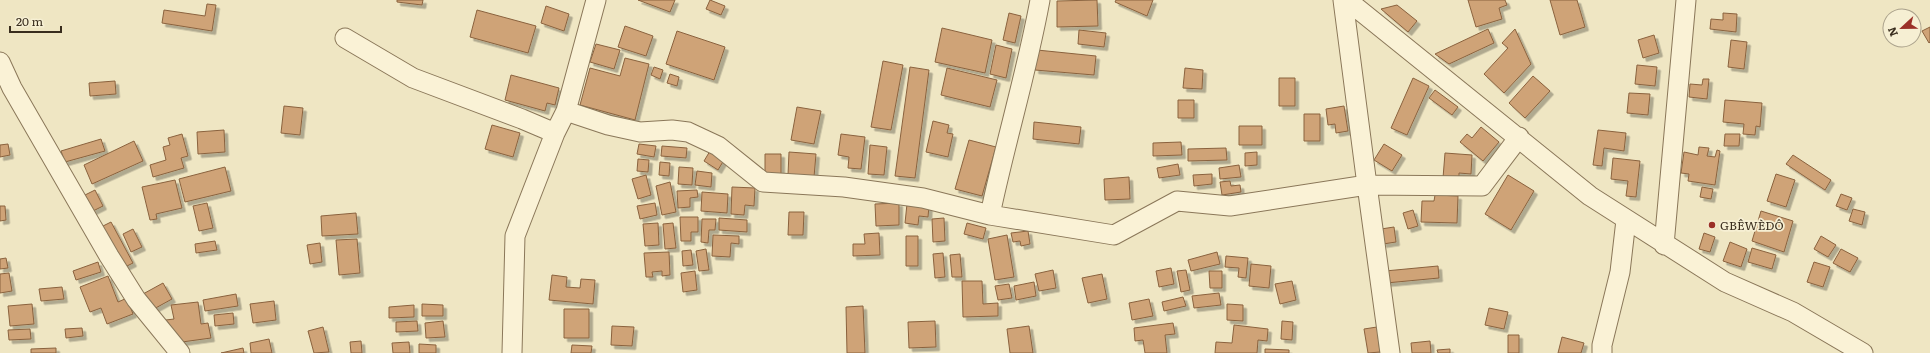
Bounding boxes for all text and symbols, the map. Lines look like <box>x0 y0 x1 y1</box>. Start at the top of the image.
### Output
scale bar <box>10 8 61 34</box>
north arrow <box>1882 8 1922 48</box>
text: 20 m <box>16 12 43 30</box>
text: N <box>1883 25 1901 39</box>
place label: GBÊWÈDÔ <box>1720 216 1784 234</box>
marker: GBÊWÈDÔ <box>1707 220 1717 230</box>

